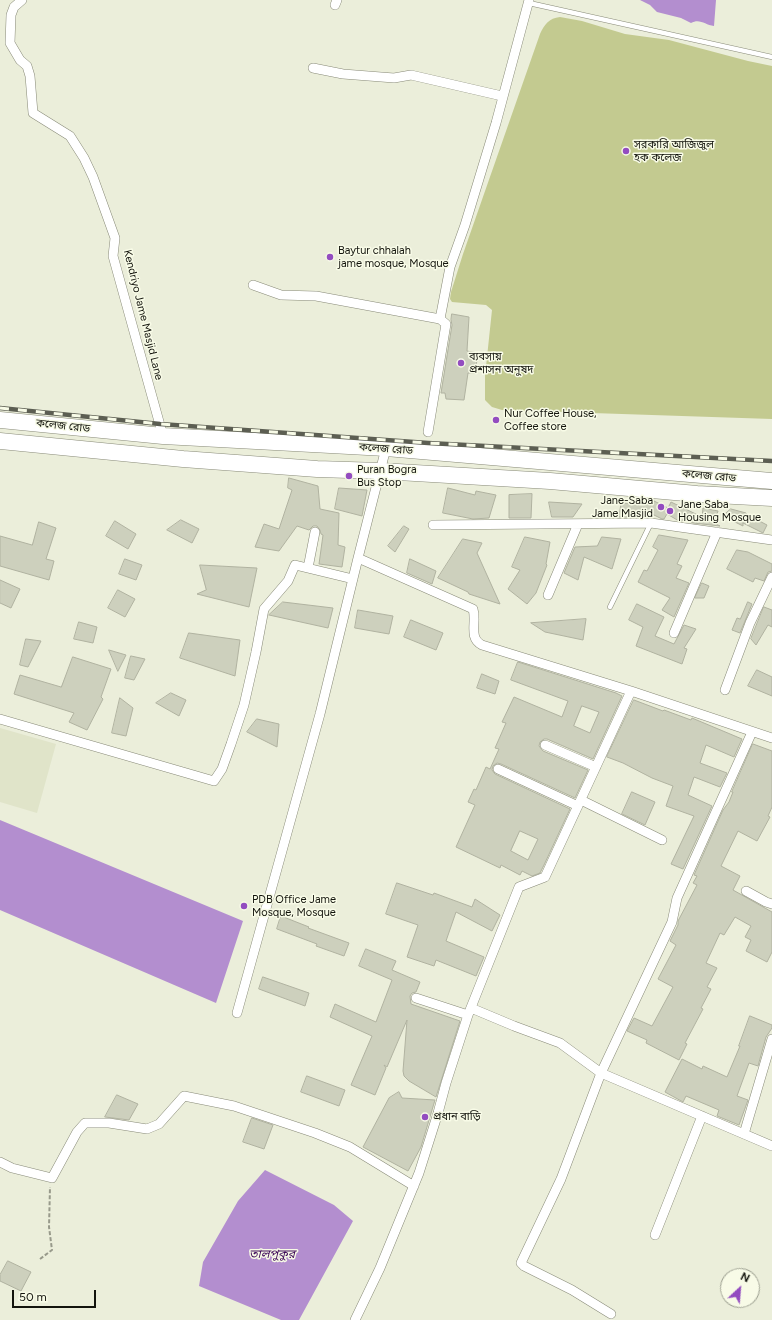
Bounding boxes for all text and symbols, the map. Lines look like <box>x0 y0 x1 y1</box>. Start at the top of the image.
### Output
place label: সরকারি আজিজুল হক কলেজ <box>634 138 714 164</box>
marker: সরকারি আজিজুল হক কলেজ <box>621 146 631 156</box>
place label: Baytur chhalah jame mosque, Mosque <box>338 244 449 270</box>
street label: Kendriyo Jame Masjid Lane <box>120 248 166 382</box>
marker: Baytur chhalah jame mosque, Mosque <box>325 252 335 262</box>
place label: ব্যবসায় প্রশাসন অনুষদ <box>469 350 533 376</box>
marker: ব্যবসায় প্রশাসন অনুষদ <box>456 358 466 368</box>
place label: Nur Coffee House, Coffee store <box>504 407 597 433</box>
marker: Nur Coffee House, Coffee store <box>491 415 501 425</box>
street label: কলেজ রোড <box>35 417 91 435</box>
street label: কলেজ রোড <box>358 441 414 457</box>
place label: Puran Bogra Bus Stop <box>357 463 417 489</box>
street label: কলেজ রোড <box>681 467 737 485</box>
marker: Puran Bogra Bus Stop <box>344 471 354 481</box>
place label: Jane-Saba Jame Masjid <box>592 494 653 520</box>
place label: Jane Saba Housing Mosque <box>678 498 761 524</box>
marker: Jane-Saba Jame Masjid <box>656 502 666 512</box>
marker: Jane Saba Housing Mosque <box>665 506 675 516</box>
place label: PDB Office Jame Mosque, Mosque <box>252 893 336 919</box>
marker: PDB Office Jame Mosque, Mosque <box>239 901 249 911</box>
place label: প্রধান বাড়ি <box>433 1110 480 1124</box>
marker: প্রধান বাড়ি <box>420 1112 430 1122</box>
water label: তালপুকুর <box>249 1247 295 1261</box>
north arrow <box>720 1268 760 1308</box>
text: N <box>738 1270 752 1285</box>
scale bar <box>14 1282 98 1308</box>
text: 50 m <box>19 1290 47 1304</box>

